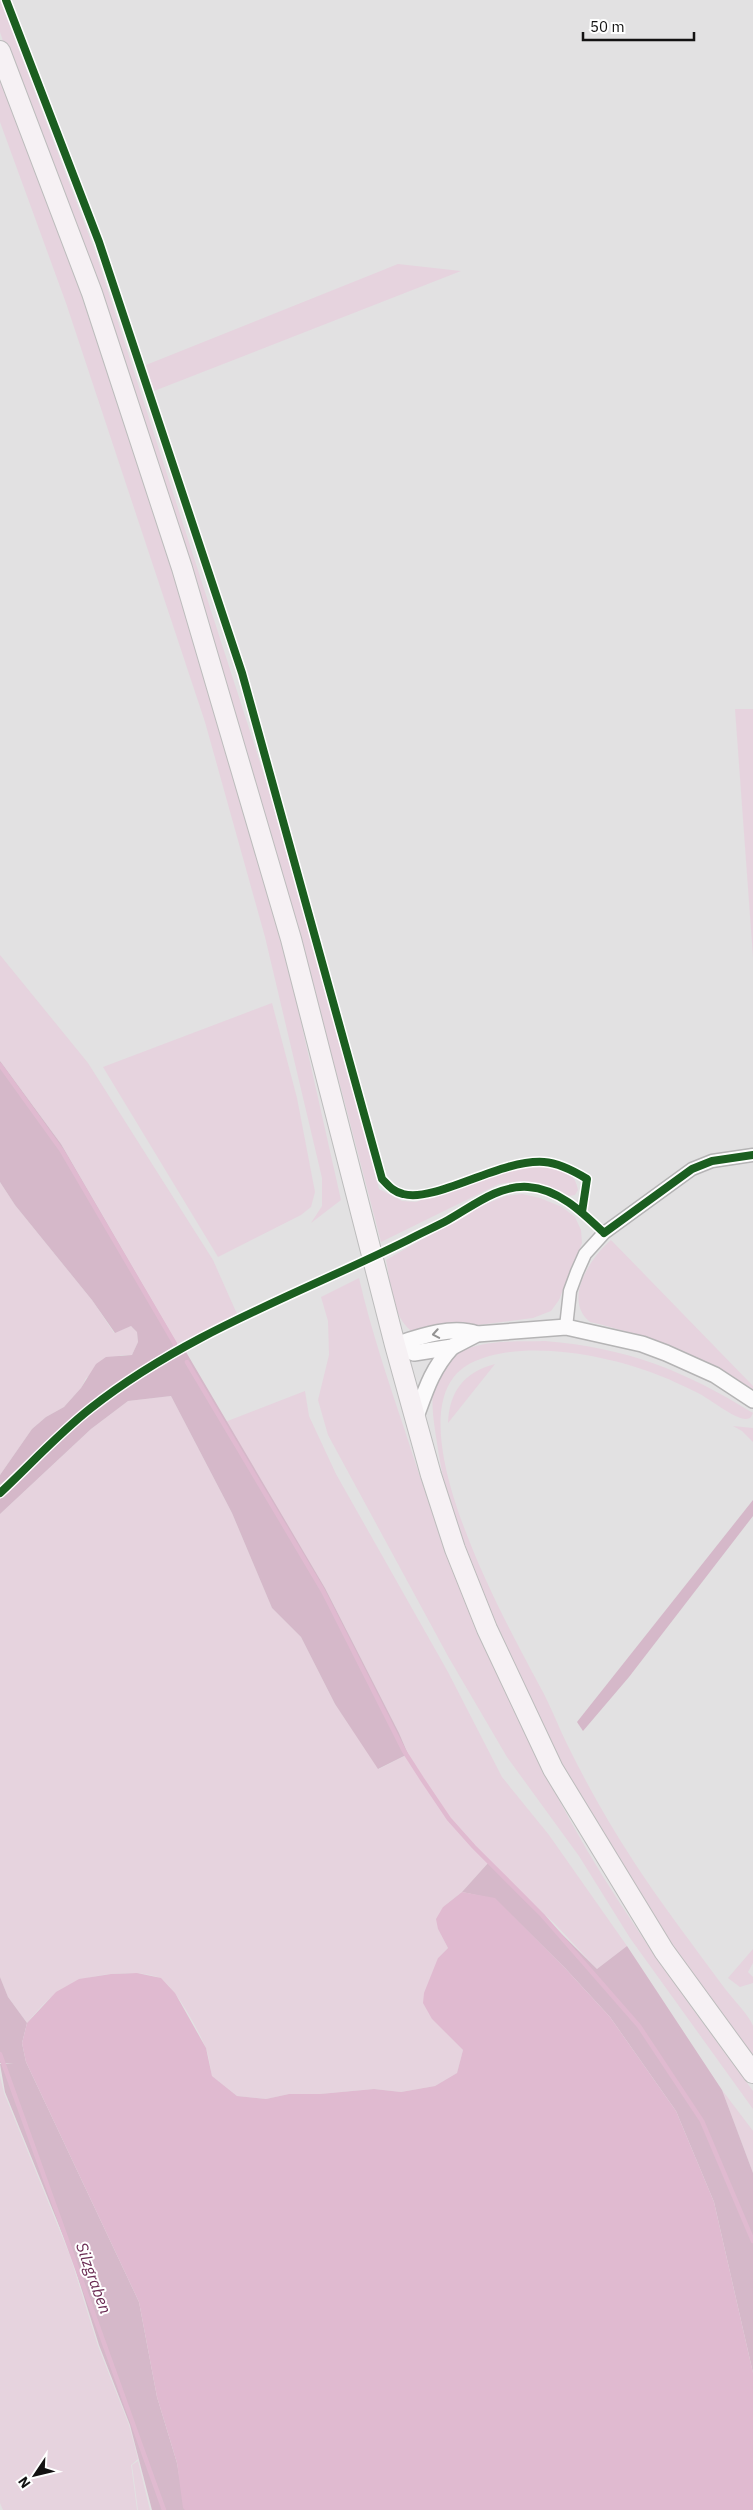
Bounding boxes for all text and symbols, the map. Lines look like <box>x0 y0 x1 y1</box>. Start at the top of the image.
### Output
scale bar <box>583 10 694 42</box>
text: 50 m <box>590 17 625 36</box>
one-way arrow <box>431 1329 440 1339</box>
water label: Silzgraben <box>72 2240 116 2316</box>
north arrow <box>10 2450 60 2500</box>
text: N <box>14 2473 35 2492</box>

